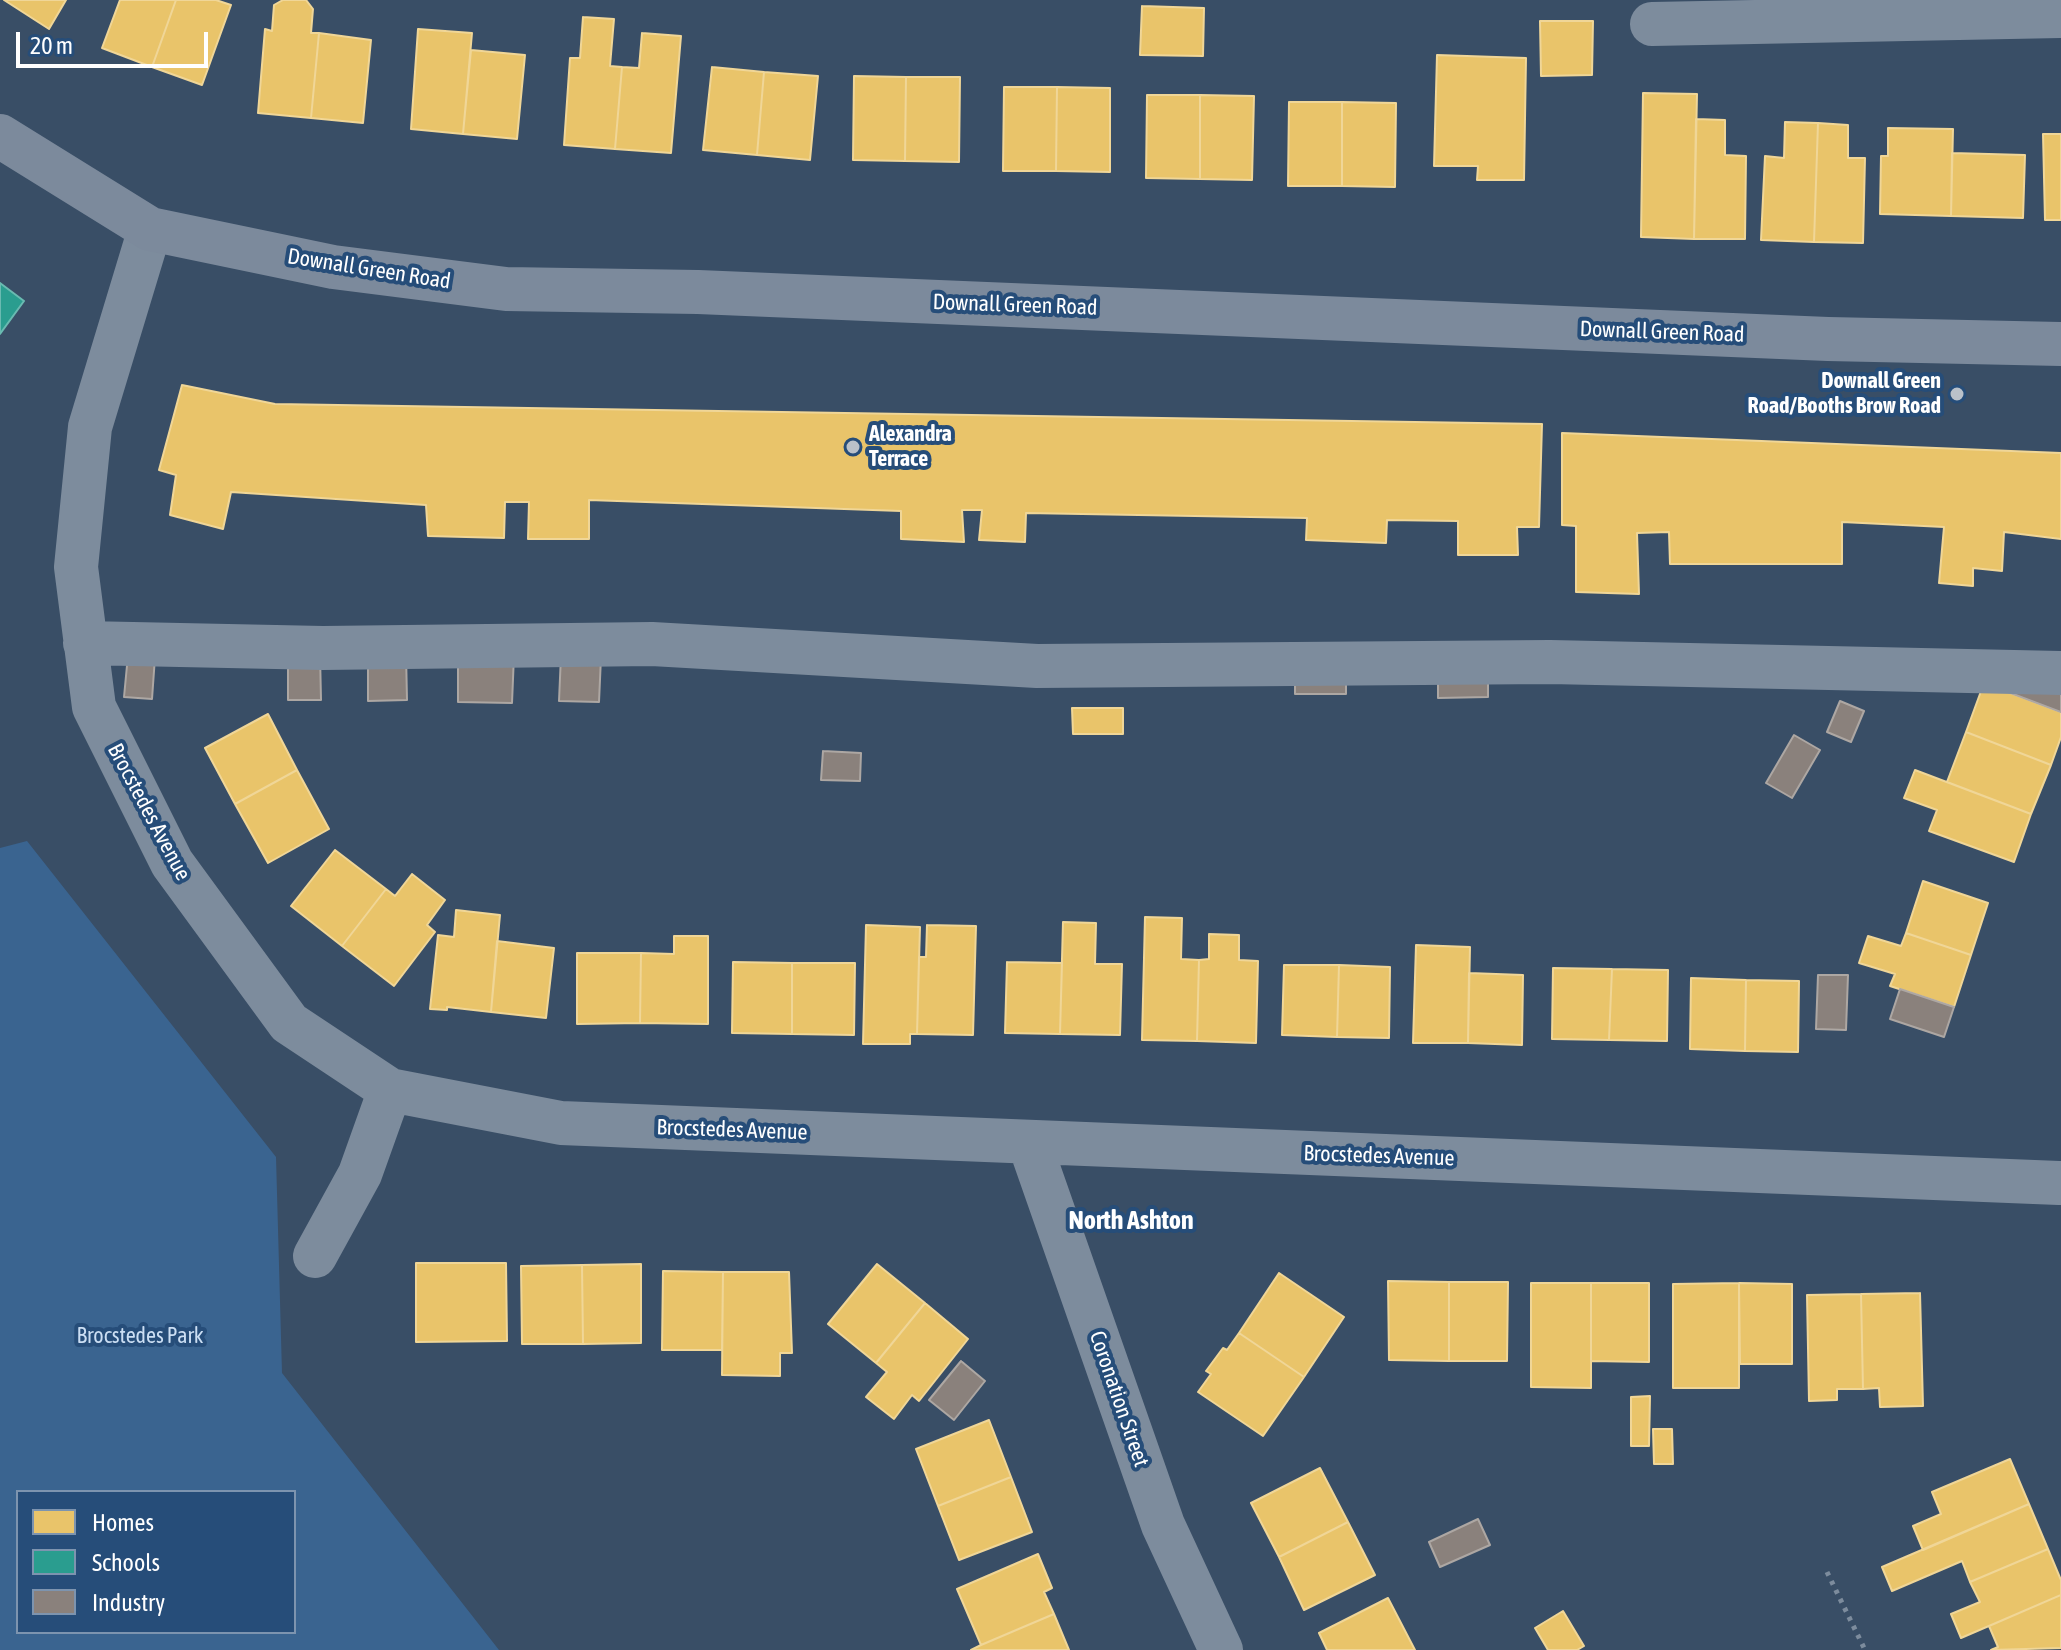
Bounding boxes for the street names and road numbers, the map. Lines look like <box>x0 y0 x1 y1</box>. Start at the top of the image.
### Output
street label: Downall Green Road <box>286 243 452 295</box>
street label: Downall Green Road <box>932 289 1098 321</box>
street label: Downall Green Road <box>1579 316 1745 348</box>
street label: Brocstedes Avenue <box>102 739 196 885</box>
street label: Brocstedes Avenue <box>656 1114 808 1146</box>
street label: Brocstedes Avenue <box>1303 1140 1455 1172</box>
street label: Coronation Street <box>1083 1328 1155 1470</box>

